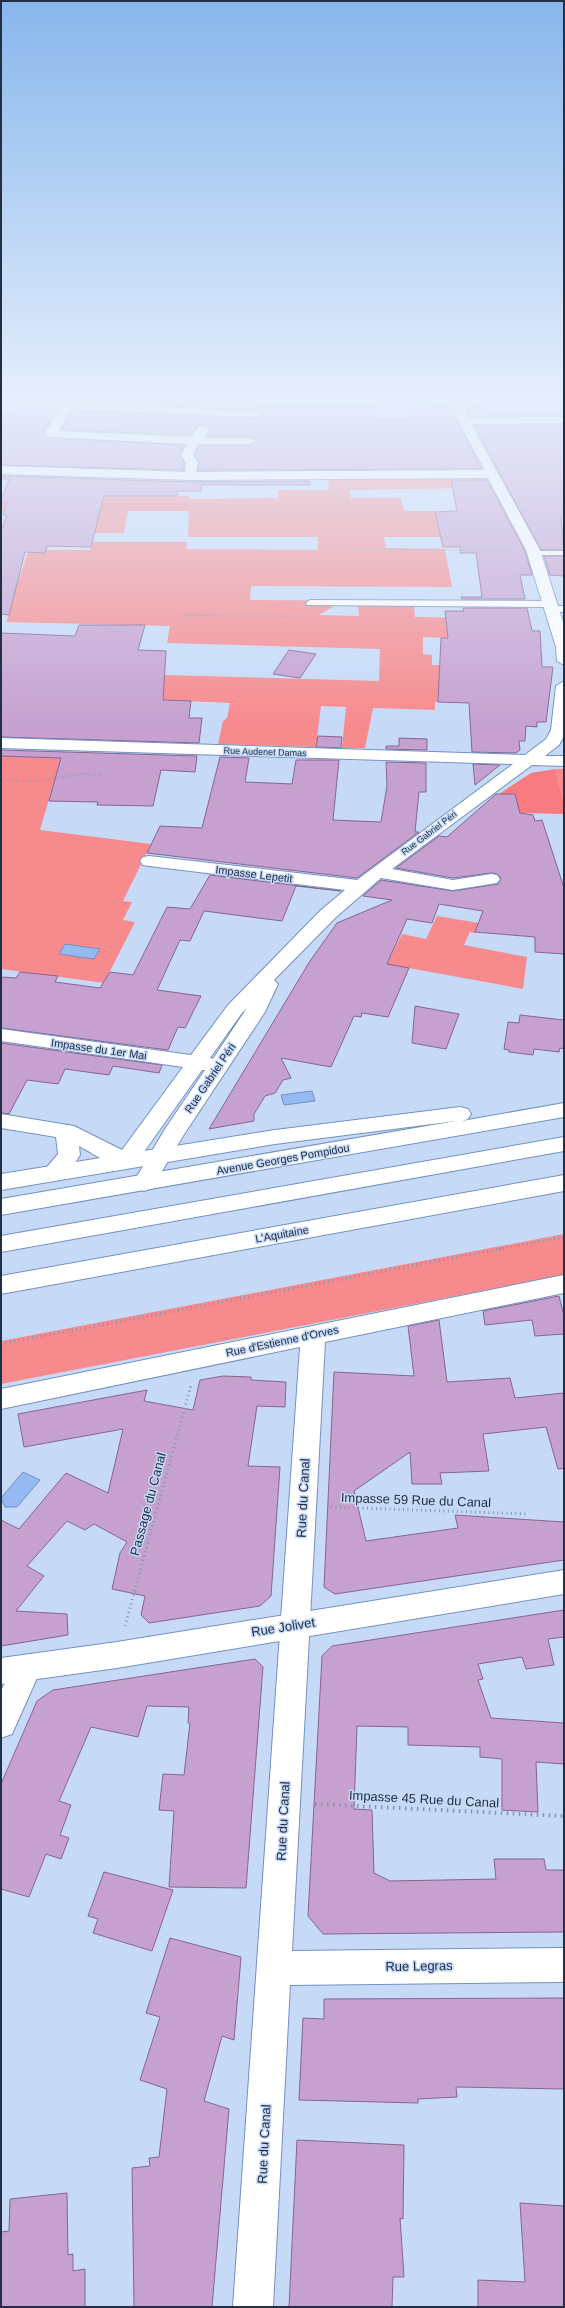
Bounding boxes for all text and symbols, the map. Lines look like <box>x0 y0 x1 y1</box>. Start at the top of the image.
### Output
street label: Rue Audenet Damas <box>223 746 307 758</box>
street label: Rue Gabriel Péri <box>399 809 459 857</box>
street label: Impasse Lepetit <box>215 863 293 885</box>
street label: Impasse du 1er Mai <box>50 1036 148 1062</box>
street label: Rue Gabriel Péri <box>182 1041 238 1115</box>
street label: Avenue Georges Pompidou <box>216 1141 350 1177</box>
street label: L'Aquitaine <box>254 1223 310 1245</box>
street label: Rue d'Estienne d'Orves <box>225 1323 340 1359</box>
street label: Passage du Canal <box>127 1451 169 1557</box>
street label: Rue du Canal <box>293 1458 313 1538</box>
street label: Impasse 59 Rue du Canal <box>341 1490 491 1510</box>
street label: Rue Jolivet <box>250 1615 316 1639</box>
street label: Rue du Canal <box>273 1781 293 1861</box>
street label: Impasse 45 Rue du Canal <box>349 1788 500 1810</box>
street label: Rue Legras <box>385 1958 453 1974</box>
street label: Rue du Canal <box>254 2104 274 2184</box>

